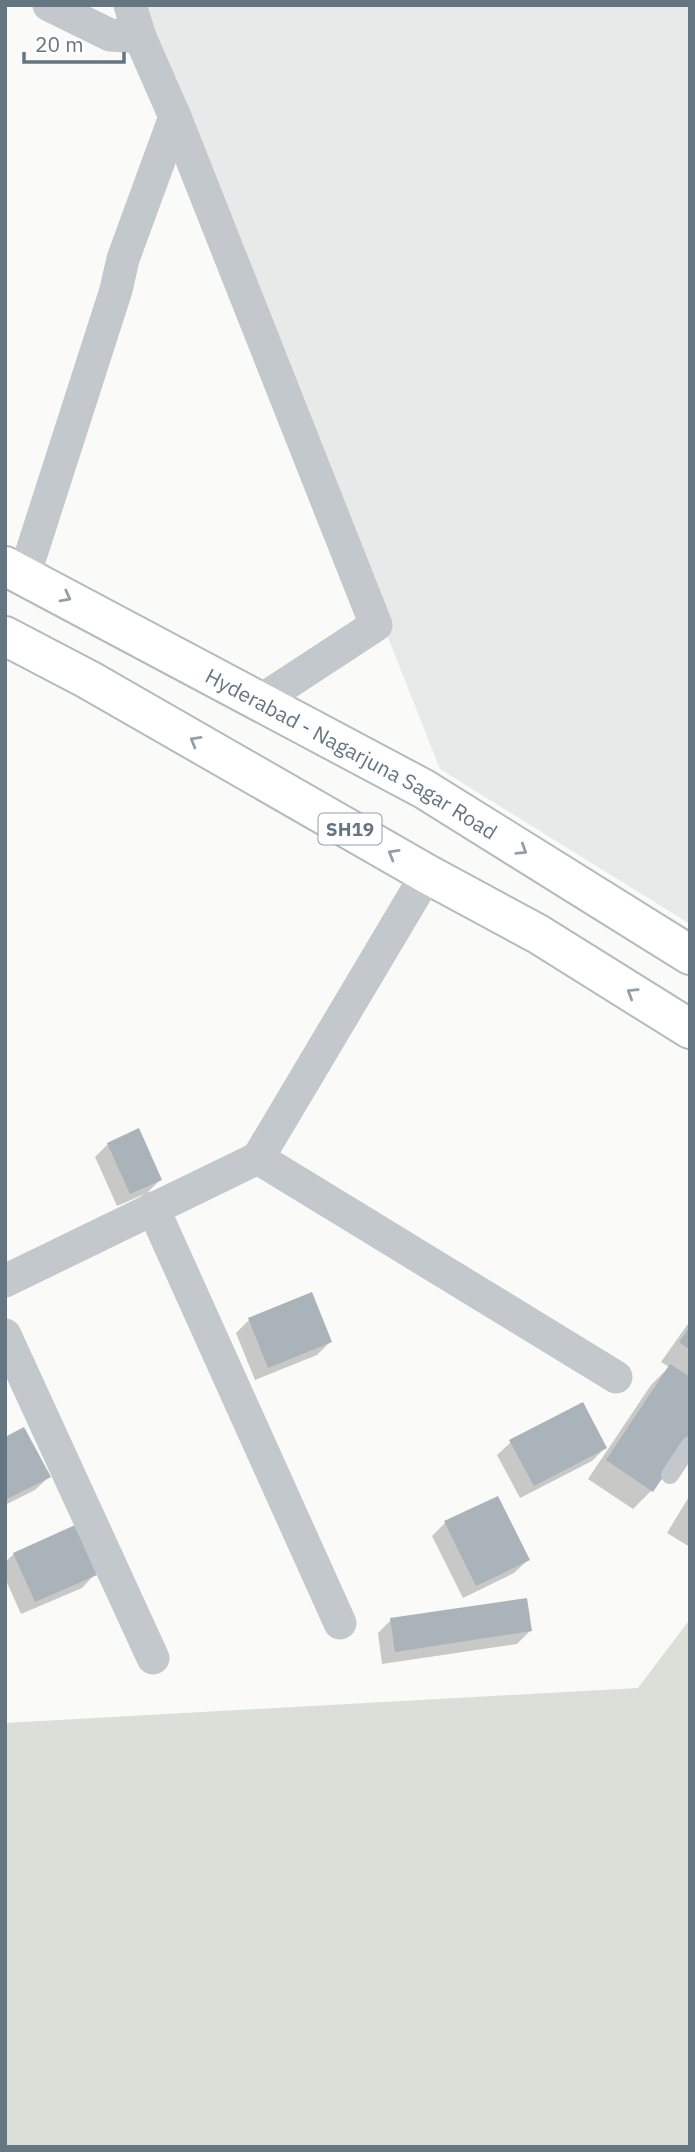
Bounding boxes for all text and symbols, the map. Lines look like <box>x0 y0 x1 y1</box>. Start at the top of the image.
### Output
scale bar <box>24 21 124 65</box>
text: 20 m <box>35 30 84 58</box>
one-way arrow <box>58 589 71 603</box>
street label: Hyderabad - Nagarjuna Sagar Road <box>201 661 503 845</box>
one-way arrow <box>190 736 203 749</box>
road number: SH19 <box>318 814 382 844</box>
one-way arrow <box>514 842 527 855</box>
one-way arrow <box>388 849 400 862</box>
one-way arrow <box>626 989 639 1002</box>

